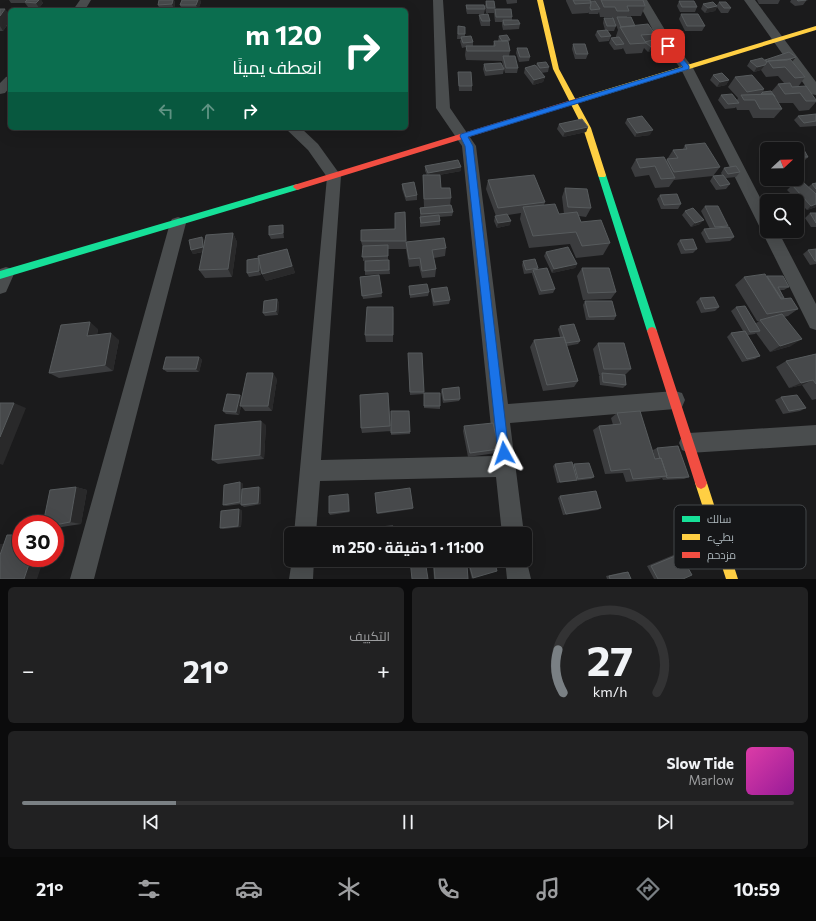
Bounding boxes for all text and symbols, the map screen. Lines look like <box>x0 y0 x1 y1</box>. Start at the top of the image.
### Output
text: 120 m <box>245 17 322 51</box>
icon: right <box>336 24 388 76</box>
pin <box>651 29 685 63</box>
icon: arrive <box>657 35 679 57</box>
text: انعطف يمينًا <box>232 56 322 78</box>
icon: left <box>155 100 177 122</box>
icon: ahead <box>197 100 219 122</box>
icon: right <box>239 100 261 122</box>
north arrow <box>760 142 804 186</box>
map controls <box>760 142 804 238</box>
button: search <box>760 194 804 238</box>
position arrow <box>483 432 525 474</box>
legend <box>674 505 806 569</box>
text: سالك <box>707 512 731 525</box>
speed limit sign: 30 <box>12 515 64 567</box>
text: بطيء <box>707 530 734 546</box>
text: 11:00 · 1 دقيقة · 250 m <box>332 538 484 556</box>
text: مزدحم <box>707 548 736 563</box>
text: التكييف <box>349 628 390 644</box>
text: 27 <box>587 634 633 685</box>
text: 21° <box>183 652 229 689</box>
text: − <box>22 657 35 684</box>
text: + <box>377 657 390 684</box>
text: km/h <box>593 682 627 700</box>
text: Slow Tide <box>666 754 734 772</box>
text: Marlow <box>688 772 734 788</box>
icon: previous <box>140 811 162 833</box>
icon: pause <box>397 811 419 833</box>
icon: next <box>654 811 676 833</box>
icon: filters <box>135 875 163 903</box>
icon: car <box>235 875 263 903</box>
icon: climate <box>335 875 363 903</box>
icon: phone <box>434 875 462 903</box>
icon: music <box>534 875 562 903</box>
icon: directions <box>634 875 662 903</box>
text: 21° <box>36 878 64 900</box>
text: 10:59 <box>734 878 780 900</box>

